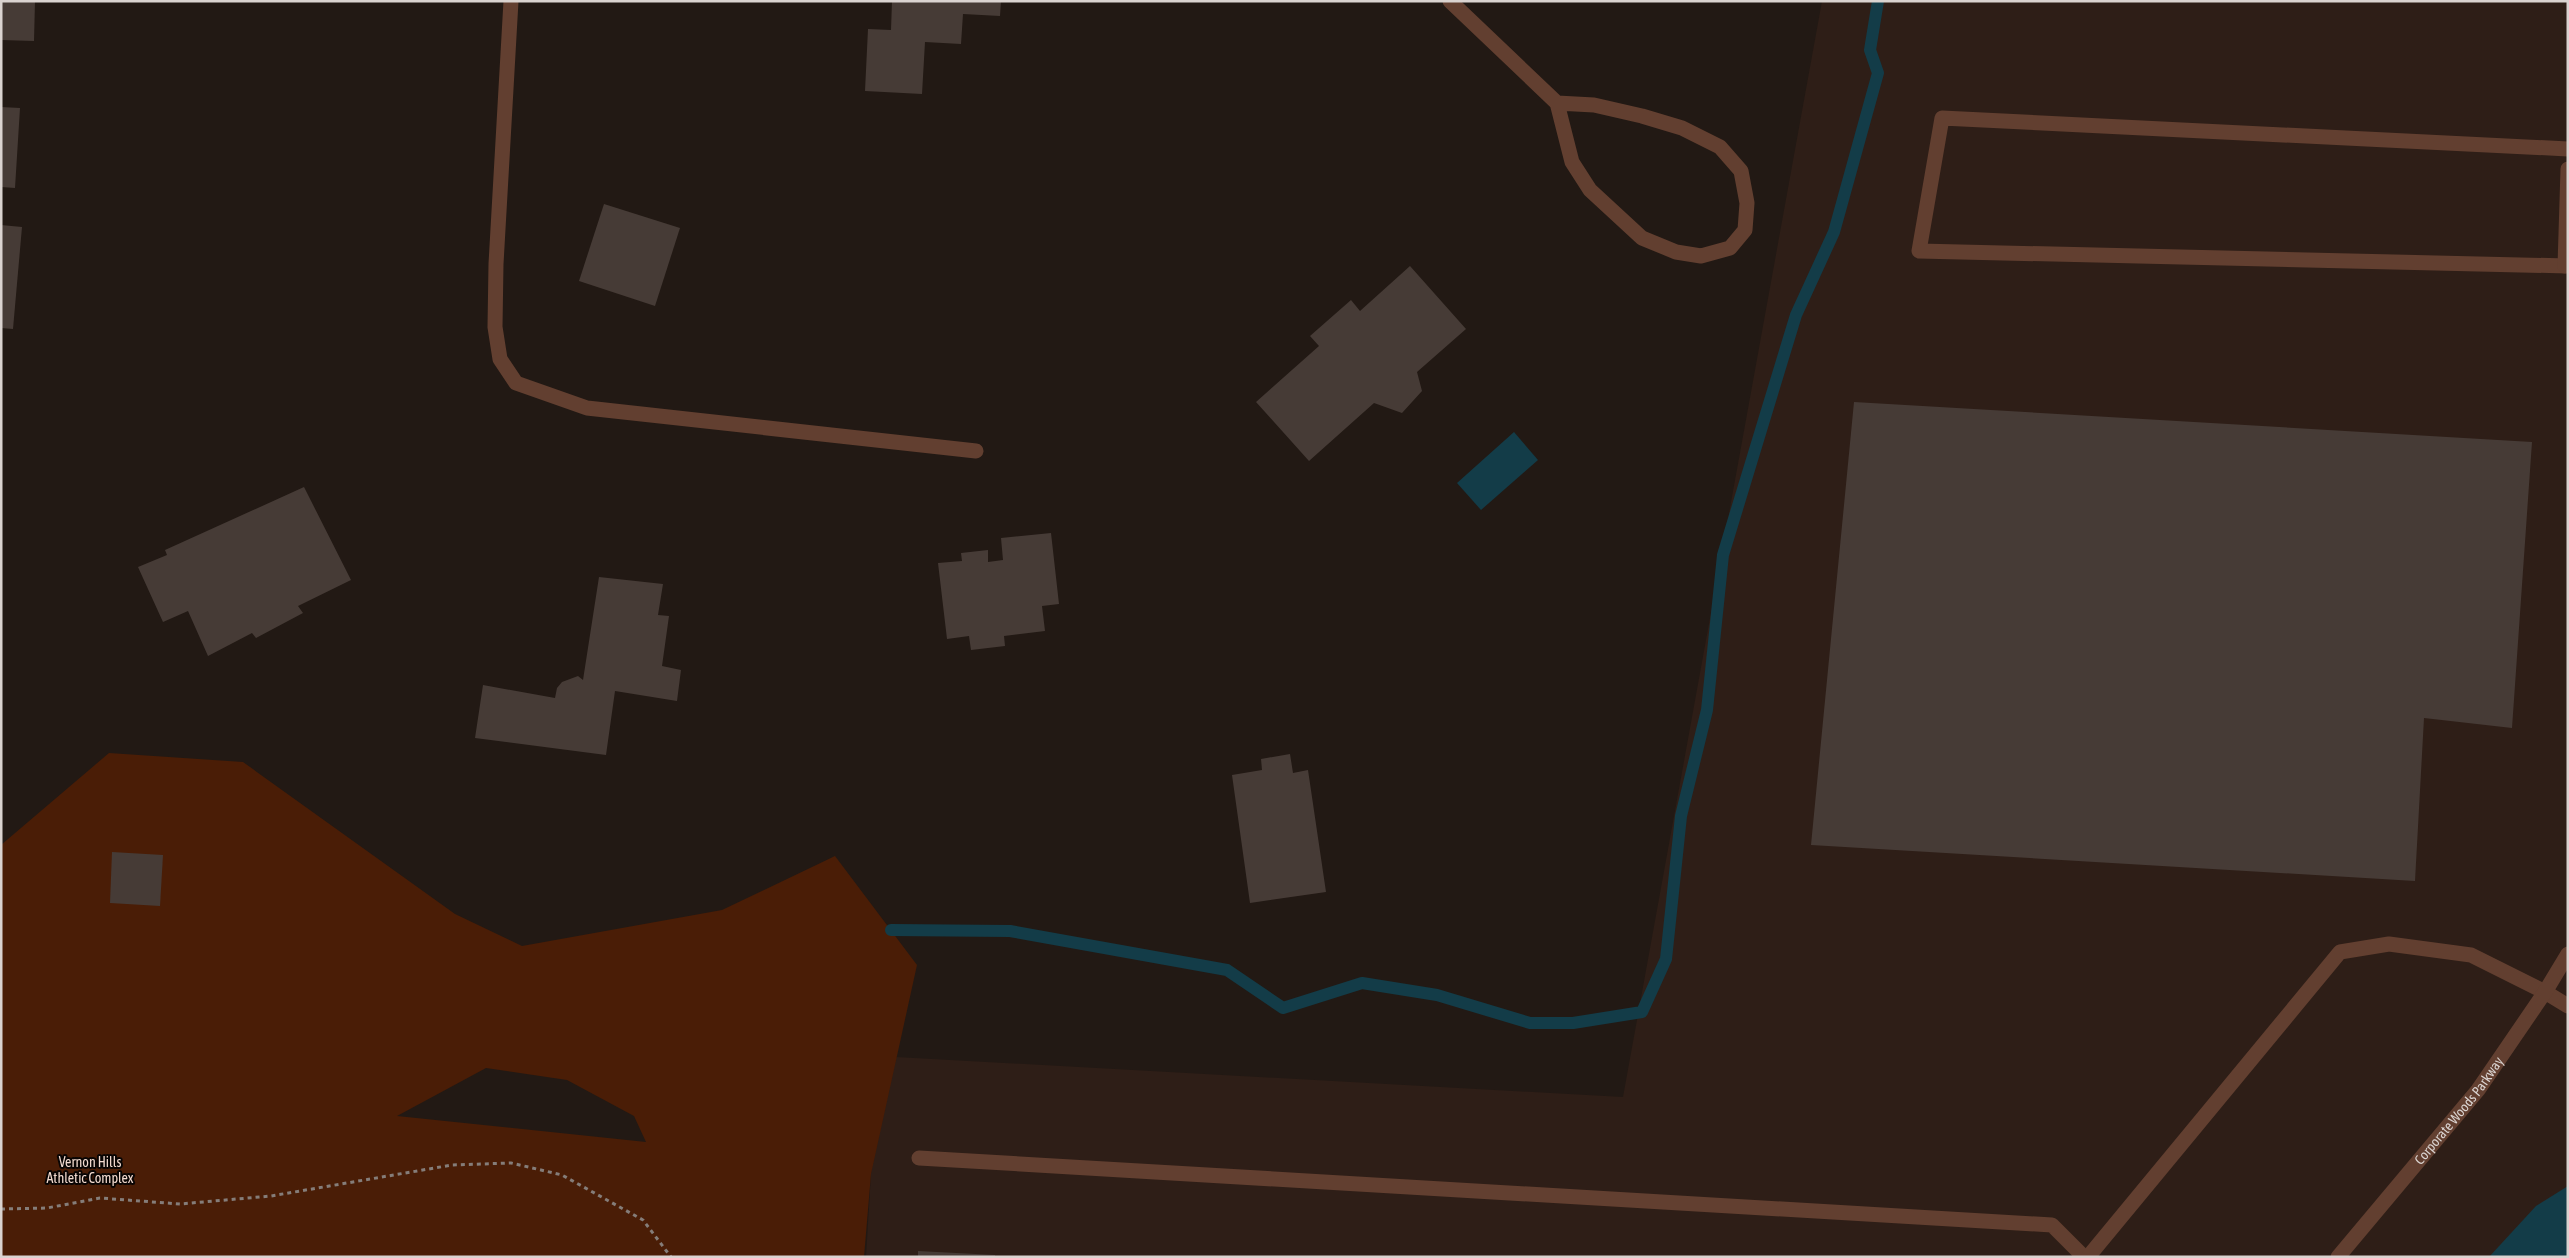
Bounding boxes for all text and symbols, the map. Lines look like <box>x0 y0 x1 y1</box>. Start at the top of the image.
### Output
street label: Corporate Woods Parkway <box>2411 1053 2507 1168</box>
park label: Vernon Hills Athletic Complex <box>47 1154 134 1186</box>

